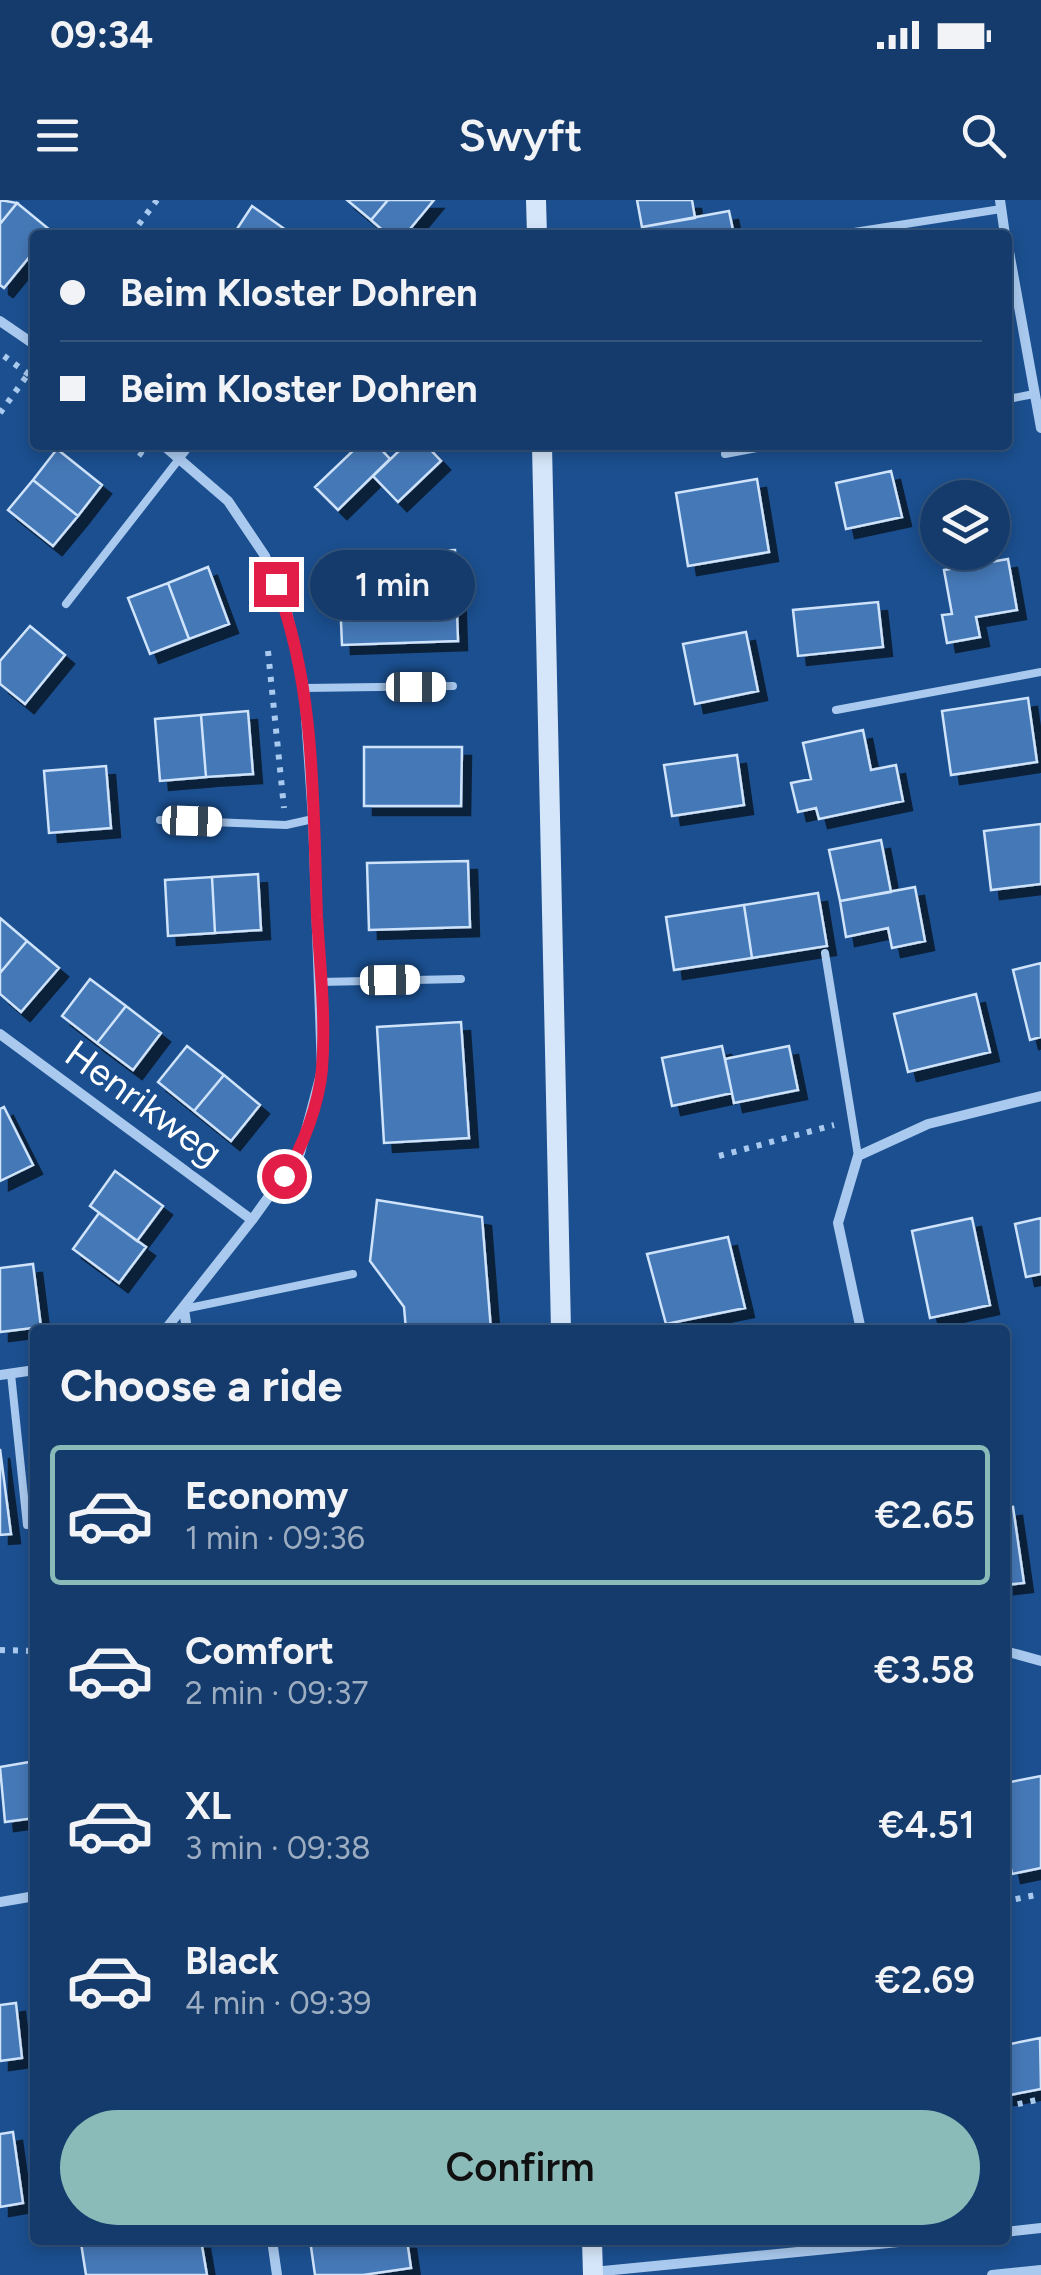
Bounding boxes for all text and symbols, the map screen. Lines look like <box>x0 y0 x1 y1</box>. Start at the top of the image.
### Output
text: 09:34 <box>50 12 153 58</box>
icon: menu <box>30 108 85 163</box>
text: Swyft <box>458 108 583 162</box>
icon: search <box>956 108 1011 163</box>
text: Beim Kloster Dohren <box>120 270 478 316</box>
text: Beim Kloster Dohren <box>120 366 478 412</box>
map controls <box>920 480 1010 570</box>
button: layers <box>920 480 1010 570</box>
callout: 1 min <box>311 549 476 619</box>
route end <box>254 562 299 607</box>
text: 1 min <box>355 566 430 604</box>
car <box>386 672 446 702</box>
car <box>161 805 223 837</box>
car <box>360 964 420 996</box>
street label: Henrikweg <box>56 1031 232 1175</box>
route start <box>262 1154 307 1199</box>
text: Choose a ride <box>60 1358 342 1412</box>
icon: car <box>65 1470 155 1560</box>
text: Economy <box>185 1473 348 1519</box>
text: €2.65 <box>875 1492 975 1538</box>
text: 1 min · 09:36 <box>185 1519 365 1557</box>
icon: car <box>65 1625 155 1715</box>
text: Comfort <box>185 1628 334 1674</box>
text: €3.58 <box>874 1647 975 1693</box>
text: 2 min · 09:37 <box>185 1674 369 1712</box>
icon: car <box>65 1780 155 1870</box>
text: XL <box>185 1783 231 1829</box>
text: €4.51 <box>879 1802 975 1848</box>
text: 3 min · 09:38 <box>185 1829 371 1867</box>
icon: car <box>65 1935 155 2025</box>
text: Black <box>185 1938 279 1984</box>
text: €2.69 <box>875 1957 975 2003</box>
text: 4 min · 09:39 <box>185 1984 371 2022</box>
button: Confirm <box>60 2110 980 2225</box>

